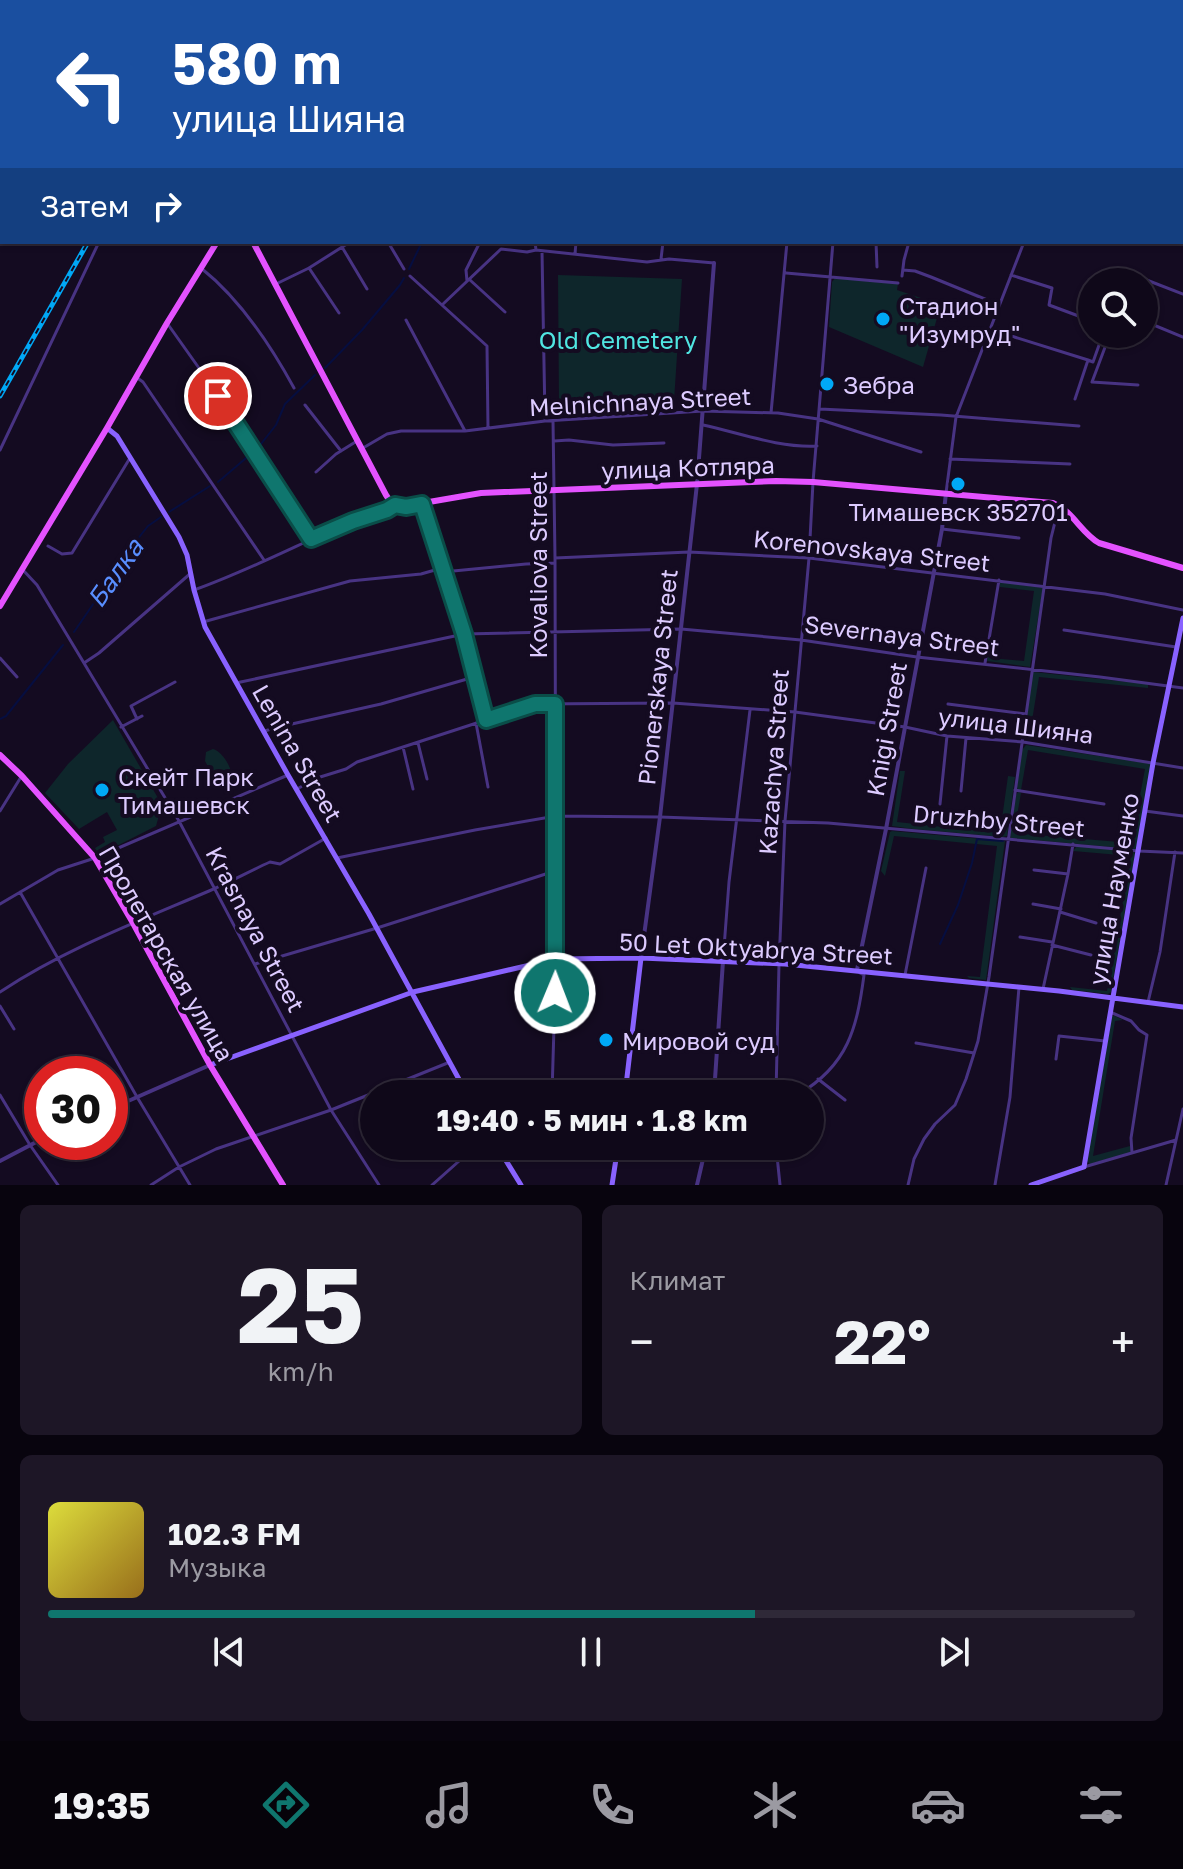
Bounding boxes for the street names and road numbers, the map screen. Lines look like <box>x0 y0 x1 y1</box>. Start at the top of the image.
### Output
street label: Melnichnaya Street <box>528 381 752 421</box>
street label: улица Котляра <box>601 449 775 485</box>
street label: Kovaliova Street <box>523 471 552 659</box>
street label: Korenovskaya Street <box>752 523 992 577</box>
street label: Pionerskaya Street <box>631 568 683 786</box>
street label: Severnaya Street <box>803 609 1001 661</box>
street label: Knigi Street <box>860 660 912 798</box>
street label: Kazachya Street <box>752 668 794 856</box>
street label: Lenina Street <box>247 679 349 827</box>
street label: улица Шияна <box>937 701 1095 749</box>
street label: улица Науменко <box>1082 791 1144 987</box>
street label: Druzhby Street <box>912 798 1086 842</box>
street label: Пролетарская улица <box>93 840 241 1066</box>
street label: Krasnaya Street <box>200 841 312 1017</box>
street label: 50 Let Oktyabrya Street <box>618 926 894 970</box>

